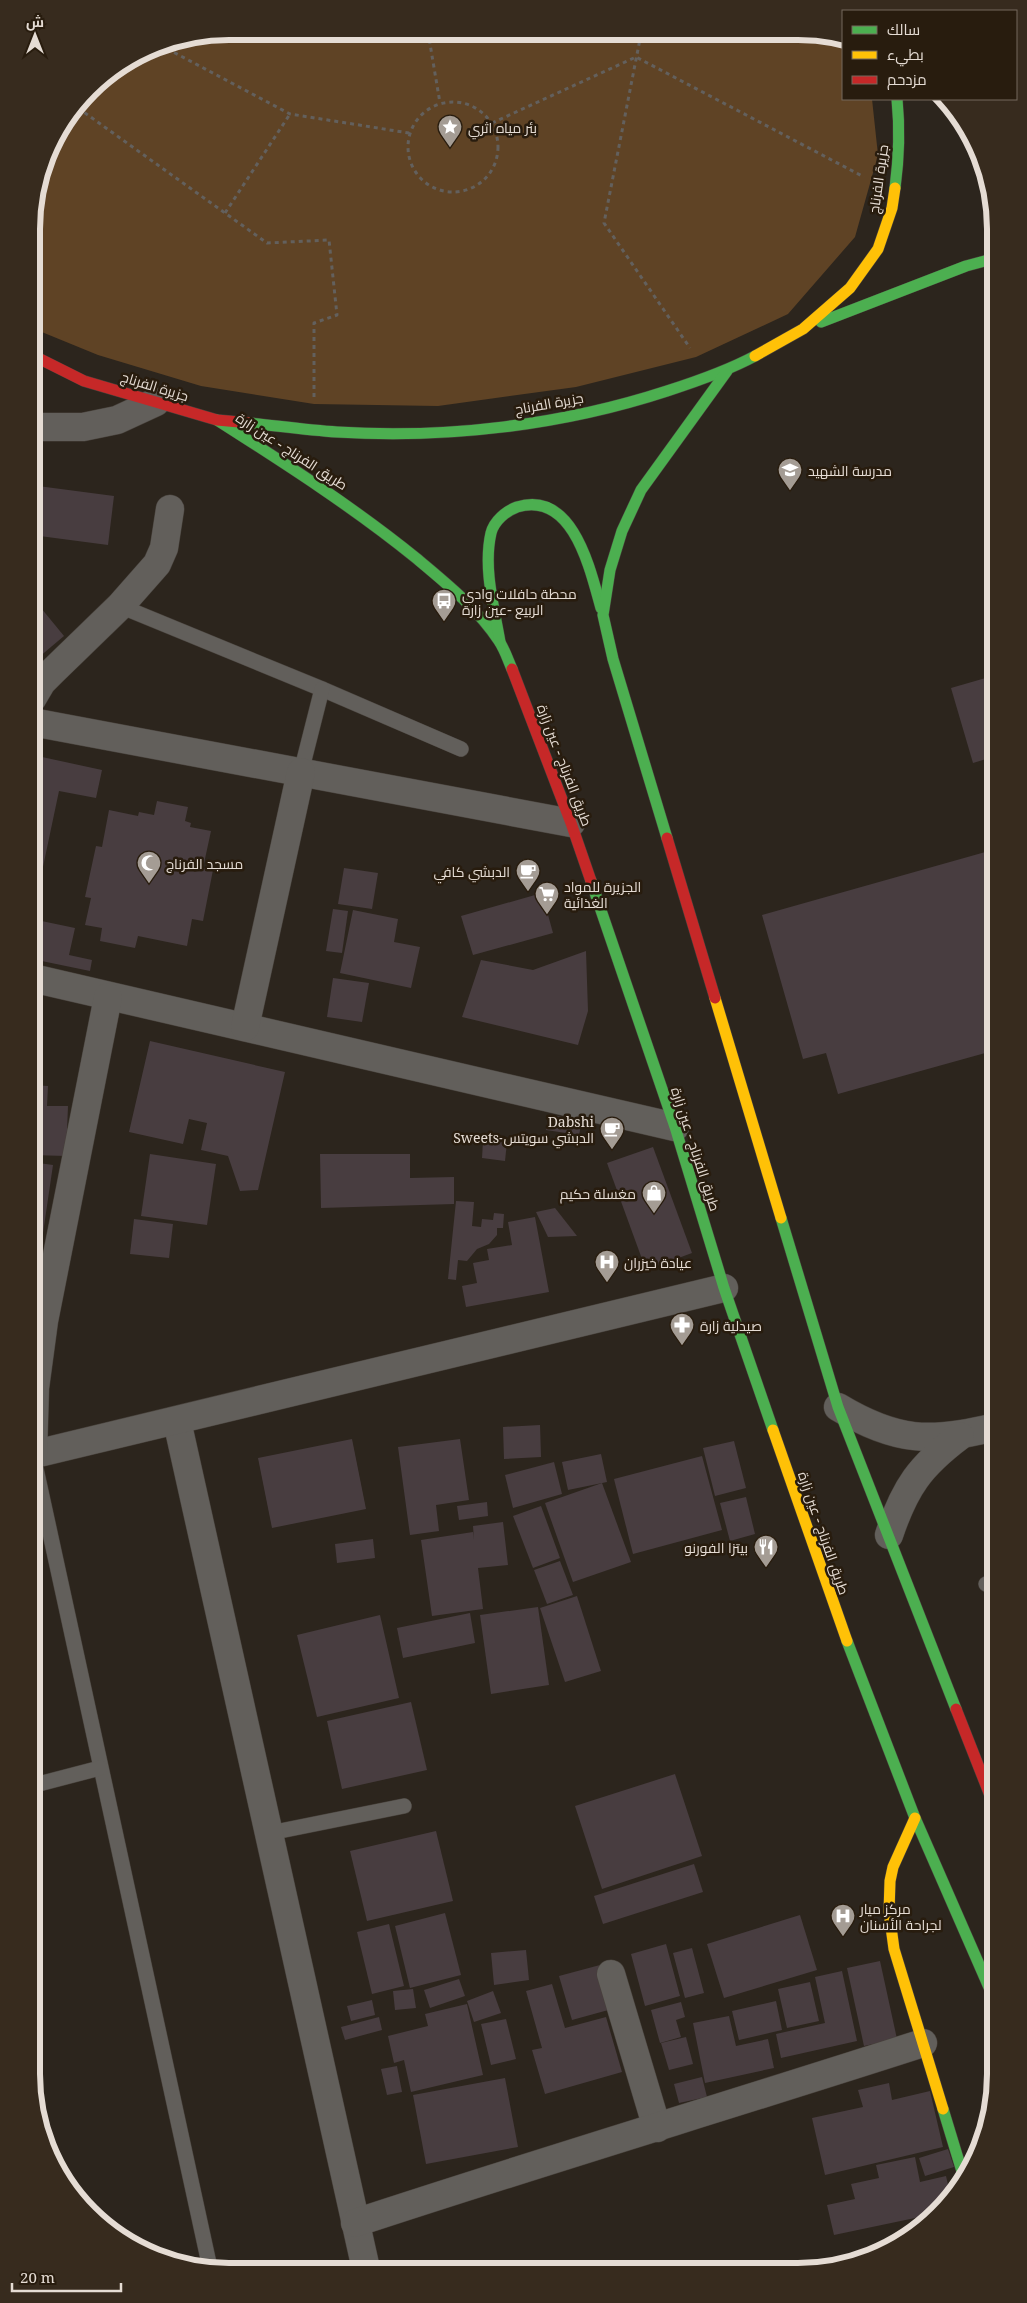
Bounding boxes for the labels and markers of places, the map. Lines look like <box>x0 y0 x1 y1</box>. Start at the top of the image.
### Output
place icon: بئر مياه اثري <box>437 114 463 148</box>
place label: بئر مياه اثري <box>468 118 537 140</box>
school or university icon: مدرسة الشهيد <box>777 457 803 491</box>
place label: مدرسة الشهيد <box>808 461 892 480</box>
place label: محطة حافلات وادي الربيع -عين زارة <box>462 584 577 619</box>
bus stop icon: محطة حافلات وادي الربيع -عين زارة <box>431 588 457 622</box>
mosque icon: مسجد الفرناج <box>136 850 162 884</box>
place label: مسجد الفرناج <box>166 854 243 873</box>
cafe icon: الدبشي كافي <box>515 858 541 892</box>
place label: الدبشي كافي <box>433 862 510 884</box>
place label: الجزيرة للمواد الغذائية <box>564 877 641 912</box>
supermarket icon: الجزيرة للمواد الغذائية <box>534 881 560 915</box>
place label: Dabshi Sweets-الدبشي سويتس <box>453 1112 595 1149</box>
cafe icon: Dabshi Sweets-الدبشي سويتس <box>599 1116 625 1150</box>
shop icon: مغسلة حكيم <box>641 1180 667 1214</box>
place label: مغسلة حكيم <box>560 1184 636 1204</box>
hospital icon: عيادة خيزران <box>594 1249 620 1283</box>
place label: عيادة خيزران <box>624 1253 692 1272</box>
pharmacy icon: صيدلية زارة <box>669 1312 695 1346</box>
place label: صيدلية زارة <box>700 1316 762 1335</box>
restaurant icon: بيتزا الفورنو <box>753 1534 779 1568</box>
place label: بيتزا الفورنو <box>684 1538 748 1557</box>
place label: مركز ميار لجراحة الأسنان <box>859 1899 942 1934</box>
hospital icon: مركز ميار لجراحة الأسنان <box>830 1903 856 1937</box>

